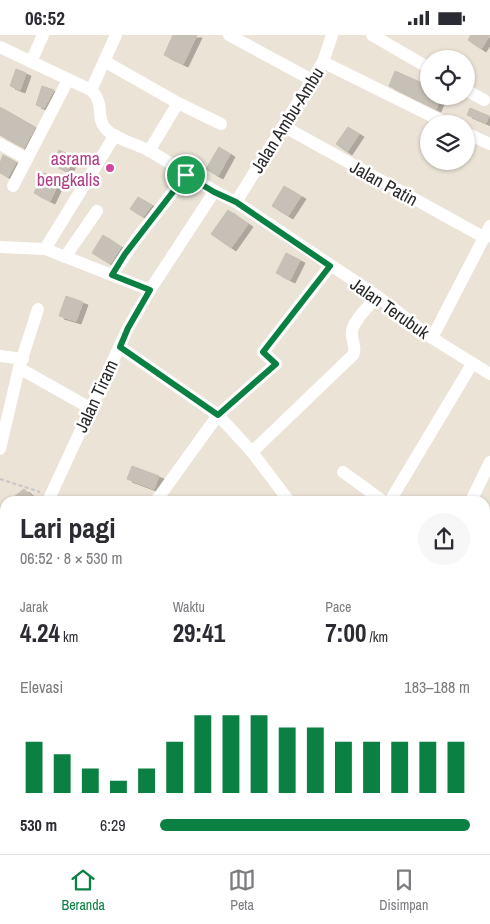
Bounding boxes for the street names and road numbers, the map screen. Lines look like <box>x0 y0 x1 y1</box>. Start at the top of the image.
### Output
street label: Jalan Ambu-Ambu <box>244 62 330 178</box>
street label: Jalan Patin <box>346 154 422 212</box>
street label: Jalan Terubuk <box>345 271 435 345</box>
street label: Jalan Tiram <box>68 356 124 436</box>

